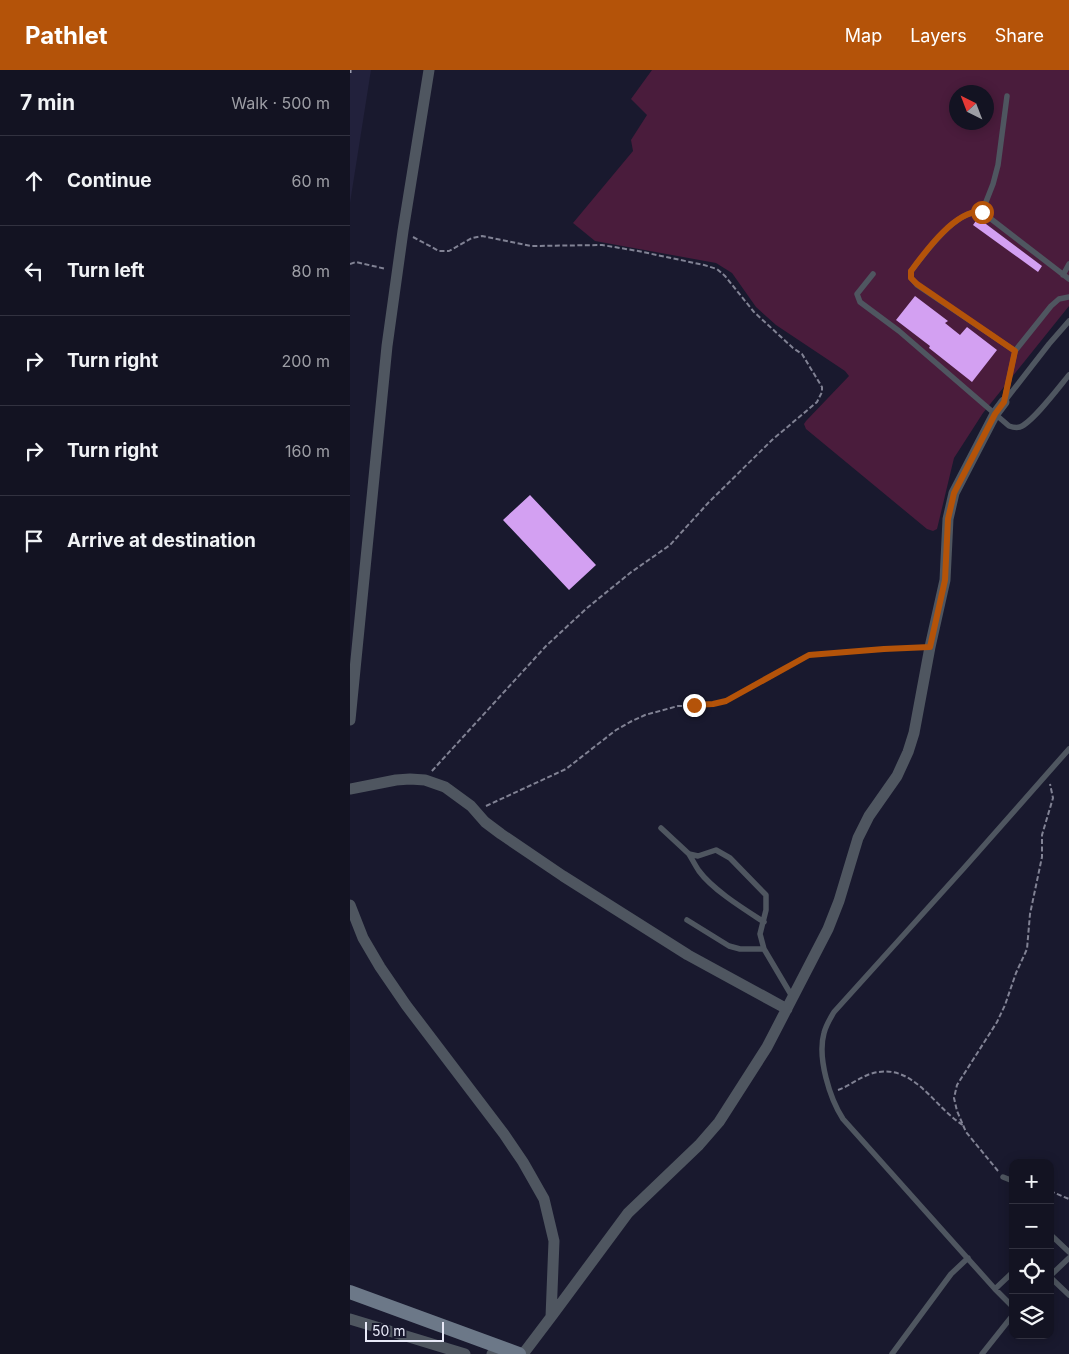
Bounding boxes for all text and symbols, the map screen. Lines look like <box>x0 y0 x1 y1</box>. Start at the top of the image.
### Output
text: Pathlet <box>25 21 108 50</box>
text: Map <box>845 25 882 46</box>
text: Layers <box>910 25 967 46</box>
text: Share <box>995 25 1044 46</box>
north arrow <box>949 85 994 130</box>
text: 7 min <box>20 90 75 115</box>
text: Walk · 500 m <box>231 93 330 113</box>
icon: ahead <box>20 167 48 195</box>
text: Continue <box>67 169 152 192</box>
text: 60 m <box>291 171 330 191</box>
route start <box>971 201 994 224</box>
icon: left <box>20 257 48 285</box>
text: Turn left <box>67 259 145 282</box>
text: 80 m <box>291 261 330 281</box>
icon: right <box>20 347 48 375</box>
text: Turn right <box>67 349 158 372</box>
text: 200 m <box>282 351 330 371</box>
icon: right <box>20 437 48 465</box>
text: Turn right <box>67 439 158 462</box>
text: 160 m <box>285 441 330 461</box>
icon: arrive <box>20 527 48 555</box>
text: Arrive at destination <box>67 529 256 552</box>
route end <box>683 694 706 717</box>
map controls <box>1009 1159 1054 1339</box>
button: + <box>1009 1159 1054 1204</box>
button: − <box>1009 1204 1054 1249</box>
button: locate <box>1009 1249 1054 1294</box>
button: layers <box>1009 1294 1054 1339</box>
scale bar <box>365 1319 444 1342</box>
text: 50 m <box>372 1322 406 1339</box>

